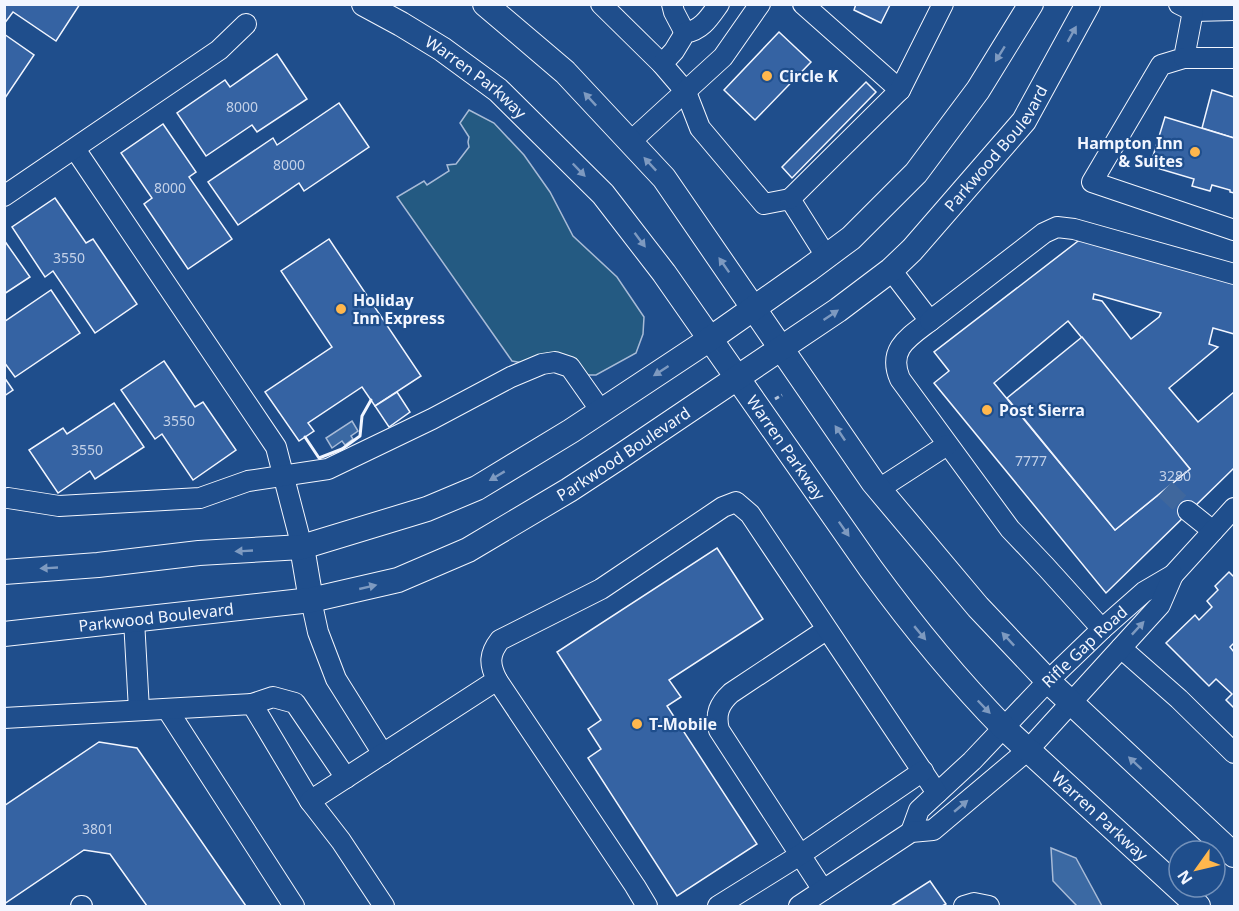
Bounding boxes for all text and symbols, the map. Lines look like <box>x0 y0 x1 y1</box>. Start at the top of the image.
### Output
one-way arrow <box>1067 25 1077 42</box>
street label: Warren Parkway <box>421 30 532 124</box>
one-way arrow <box>994 46 1005 62</box>
place label: Circle K <box>779 65 839 87</box>
marker: Circle K <box>760 69 774 83</box>
street label: Parkwood Boulevard <box>939 81 1052 216</box>
one-way arrow <box>583 92 597 107</box>
house number: 8000 <box>226 97 258 116</box>
place label: Hampton Inn & Suites <box>1077 132 1183 172</box>
marker: Hampton Inn & Suites <box>1188 145 1202 159</box>
house number: 8000 <box>273 155 305 174</box>
one-way arrow <box>644 157 657 172</box>
one-way arrow <box>572 162 586 176</box>
house number: 8000 <box>154 178 186 197</box>
one-way arrow <box>633 232 646 248</box>
house number: 3550 <box>53 248 85 267</box>
one-way arrow <box>718 257 730 273</box>
place label: Holiday Inn Express <box>353 289 445 329</box>
marker: Holiday Inn Express <box>334 302 348 316</box>
one-way arrow <box>822 309 838 321</box>
one-way arrow <box>654 365 670 377</box>
street label: Warren Parkway <box>742 391 831 505</box>
place label: Post Sierra <box>999 399 1085 421</box>
street label: Parkwood Boulevard <box>552 402 694 506</box>
marker: Post Sierra <box>980 403 994 417</box>
house number: 3550 <box>163 411 195 430</box>
one-way arrow <box>834 426 846 442</box>
house number: 3550 <box>71 440 103 459</box>
house number: 7777 <box>1015 451 1047 470</box>
house number: 3280 <box>1159 466 1191 485</box>
one-way arrow <box>489 470 505 481</box>
one-way arrow <box>838 521 850 537</box>
one-way arrow <box>234 547 253 556</box>
one-way arrow <box>40 563 59 573</box>
one-way arrow <box>359 582 378 591</box>
street label: Parkwood Boulevard <box>77 598 235 637</box>
street label: Rifle Gap Road <box>1037 601 1132 692</box>
one-way arrow <box>1131 621 1145 636</box>
one-way arrow <box>913 625 926 641</box>
one-way arrow <box>1001 631 1015 646</box>
one-way arrow <box>977 700 991 715</box>
place label: T-Mobile <box>649 713 717 735</box>
marker: T-Mobile <box>630 717 644 731</box>
one-way arrow <box>1128 757 1143 770</box>
street label: Warren Parkway <box>1047 766 1153 866</box>
one-way arrow <box>953 800 969 813</box>
house number: 3801 <box>82 819 114 838</box>
north arrow <box>1167 839 1227 899</box>
text: N <box>1172 866 1197 889</box>

